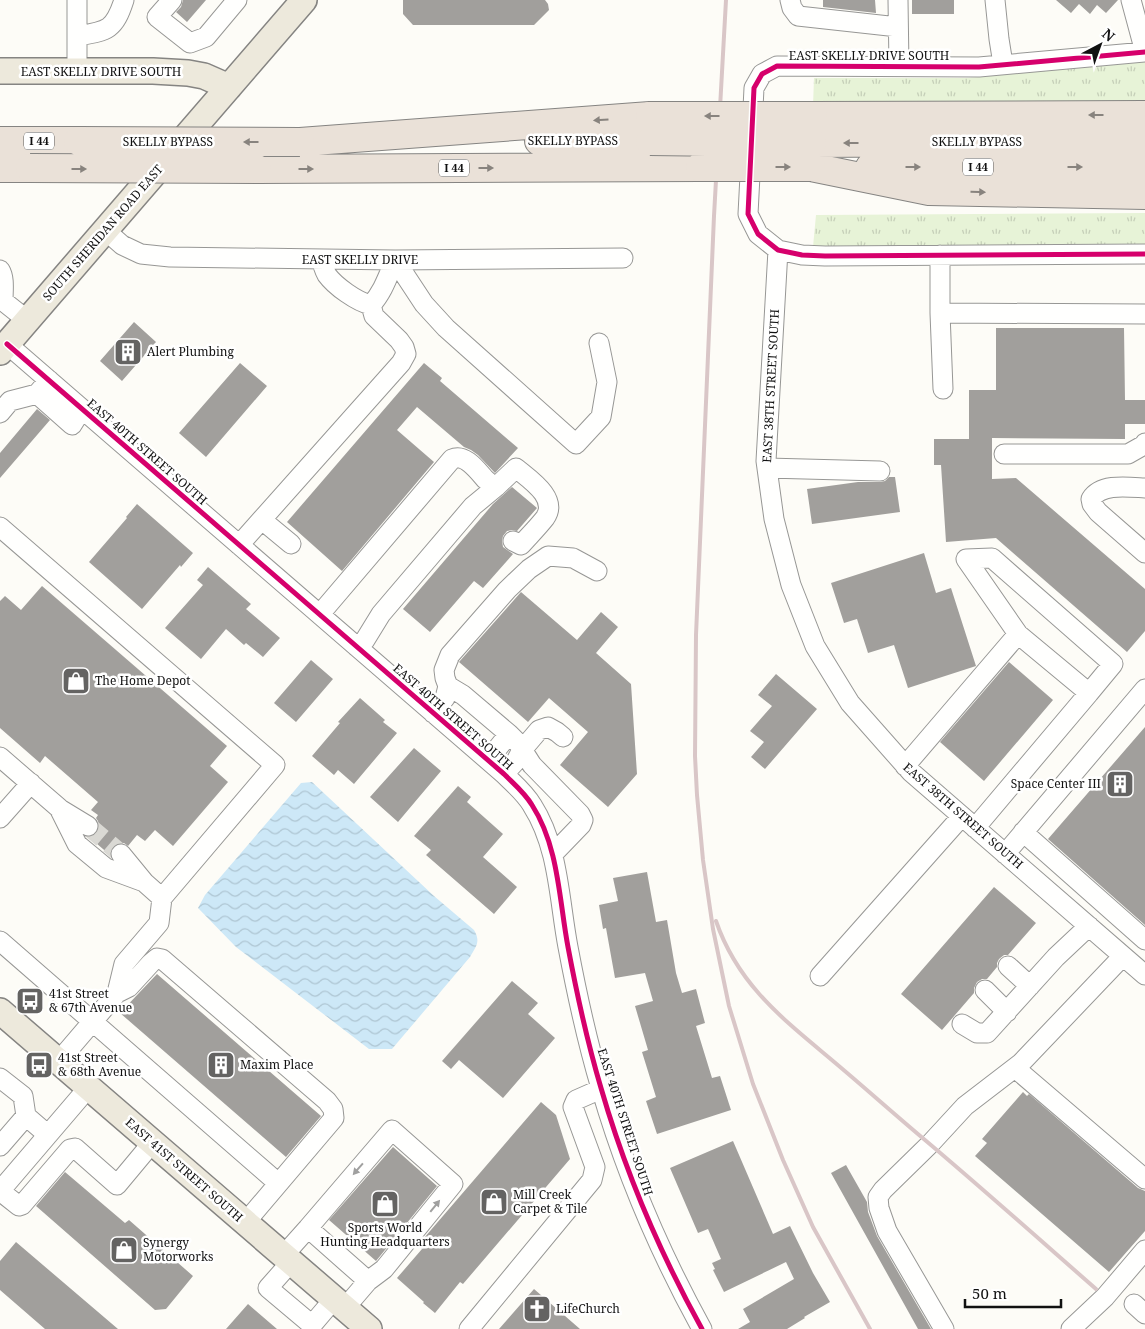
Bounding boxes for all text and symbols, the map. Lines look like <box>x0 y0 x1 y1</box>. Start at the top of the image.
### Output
north arrow <box>1075 20 1125 70</box>
text: N <box>1098 24 1119 46</box>
street label: EAST SKELLY DRIVE SOUTH <box>789 47 950 64</box>
street label: EAST SKELLY DRIVE SOUTH <box>21 63 182 80</box>
one-way arrow <box>1088 111 1104 119</box>
one-way arrow <box>704 112 720 120</box>
one-way arrow <box>593 116 609 124</box>
road number: I 44 <box>24 132 54 150</box>
street label: SKELLY BYPASS <box>528 132 618 149</box>
street label: SKELLY BYPASS <box>123 133 213 150</box>
street label: SKELLY BYPASS <box>932 133 1022 150</box>
one-way arrow <box>243 138 259 146</box>
one-way arrow <box>843 139 859 147</box>
road number: I 44 <box>963 158 993 176</box>
street label: SOUTH SHERIDAN ROAD EAST <box>39 160 167 304</box>
road number: I 44 <box>439 160 469 177</box>
one-way arrow <box>776 163 792 171</box>
one-way arrow <box>905 163 921 171</box>
one-way arrow <box>1067 163 1083 171</box>
one-way arrow <box>478 164 494 172</box>
one-way arrow <box>71 165 87 173</box>
one-way arrow <box>298 165 314 173</box>
one-way arrow <box>970 188 986 196</box>
street label: EAST SKELLY DRIVE <box>302 251 418 268</box>
street label: EAST 38TH STREET SOUTH <box>758 308 783 463</box>
building icon: Alert Plumbing <box>113 337 143 367</box>
place label: Alert Plumbing <box>147 343 234 360</box>
street label: EAST 40TH STREET SOUTH <box>84 395 211 509</box>
street label: EAST 40TH STREET SOUTH <box>390 660 517 774</box>
shop icon: The Home Depot <box>61 666 91 696</box>
place label: The Home Depot <box>95 672 191 689</box>
street label: EAST 38TH STREET SOUTH <box>900 759 1027 873</box>
building icon: Space Center III <box>1105 769 1135 799</box>
place label: Space Center III <box>1011 775 1101 792</box>
place label: 41st Street & 67th Avenue <box>49 985 132 1016</box>
bus stop icon: 41st Street & 67th Avenue <box>15 986 45 1016</box>
street label: EAST 40TH STREET SOUTH <box>594 1046 657 1198</box>
place label: 41st Street & 68th Avenue <box>58 1049 141 1080</box>
bus stop icon: 41st Street & 68th Avenue <box>24 1050 54 1080</box>
building icon: Maxim Place <box>206 1050 236 1080</box>
place label: Maxim Place <box>240 1056 313 1073</box>
street label: EAST 41ST STREET SOUTH <box>122 1114 247 1226</box>
one-way arrow <box>352 1163 364 1175</box>
place label: Mill Creek Carpet & Tile <box>513 1186 587 1217</box>
shop icon: Mill Creek Carpet & Tile <box>479 1187 509 1217</box>
shop icon: Sports World Hunting Headquarters <box>370 1189 400 1219</box>
one-way arrow <box>430 1200 441 1213</box>
place label: Sports World Hunting Headquarters <box>320 1219 450 1250</box>
place label: Synergy Motorworks <box>143 1234 213 1265</box>
shop icon: Synergy Motorworks <box>109 1235 139 1265</box>
scale bar <box>965 1276 1061 1308</box>
text: 50 m <box>972 1283 1007 1303</box>
church icon: LifeChurch <box>522 1294 552 1324</box>
place label: LifeChurch <box>556 1300 620 1317</box>

